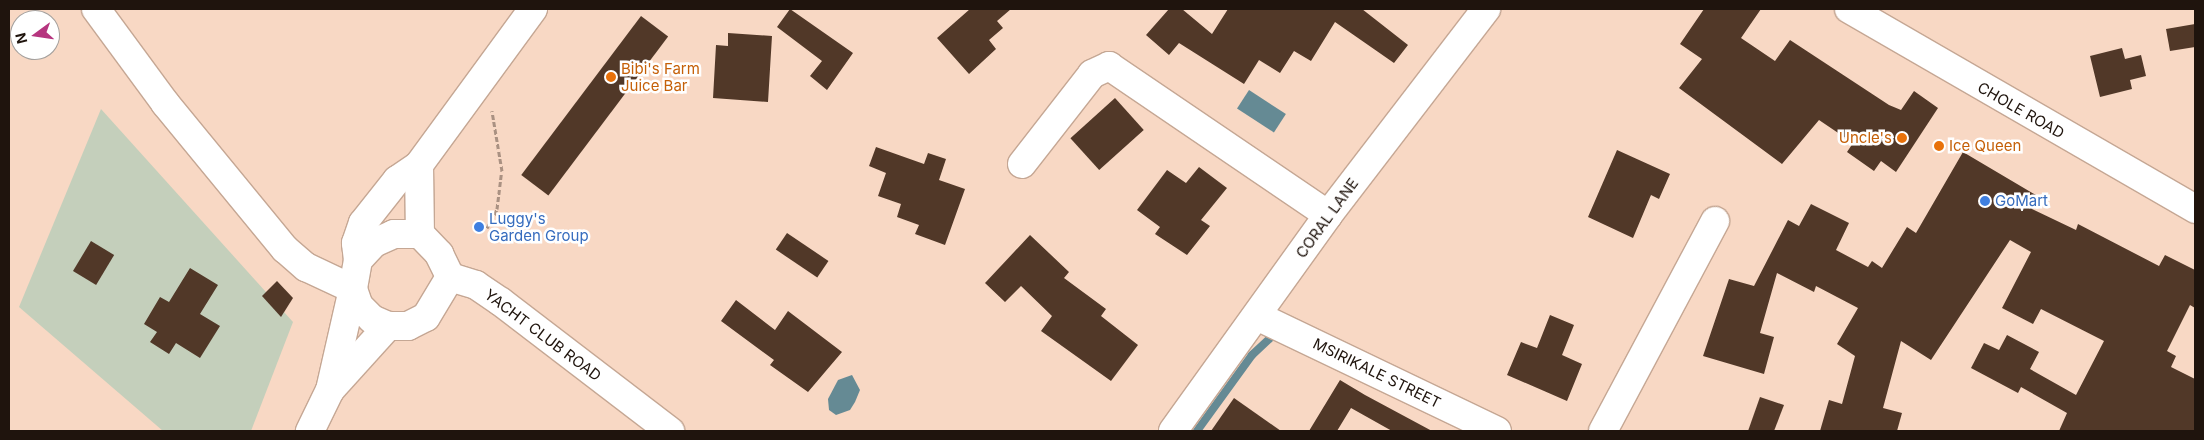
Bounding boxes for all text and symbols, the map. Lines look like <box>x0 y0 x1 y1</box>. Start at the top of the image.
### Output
north arrow <box>10 10 60 60</box>
text: N <box>11 31 30 46</box>
place label: Bibi's Farm Juice Bar <box>621 59 700 94</box>
marker: Bibi's Farm Juice Bar <box>605 71 617 83</box>
street label: CHOLE ROAD <box>1974 78 2068 142</box>
place label: Uncle's <box>1839 129 1892 147</box>
marker: Uncle's <box>1896 132 1908 144</box>
place label: Ice Queen <box>1949 137 2021 155</box>
marker: Ice Queen <box>1933 140 1945 152</box>
street label: CORAL LANE <box>1292 175 1362 261</box>
place label: GoMart <box>1995 192 2048 210</box>
marker: GoMart <box>1979 195 1991 207</box>
place label: Luggy's Garden Group <box>489 209 589 244</box>
marker: Luggy's Garden Group <box>473 221 485 233</box>
street label: YACHT CLUB ROAD <box>481 285 605 385</box>
street label: MSIRIKALE STREET <box>1310 334 1444 412</box>

